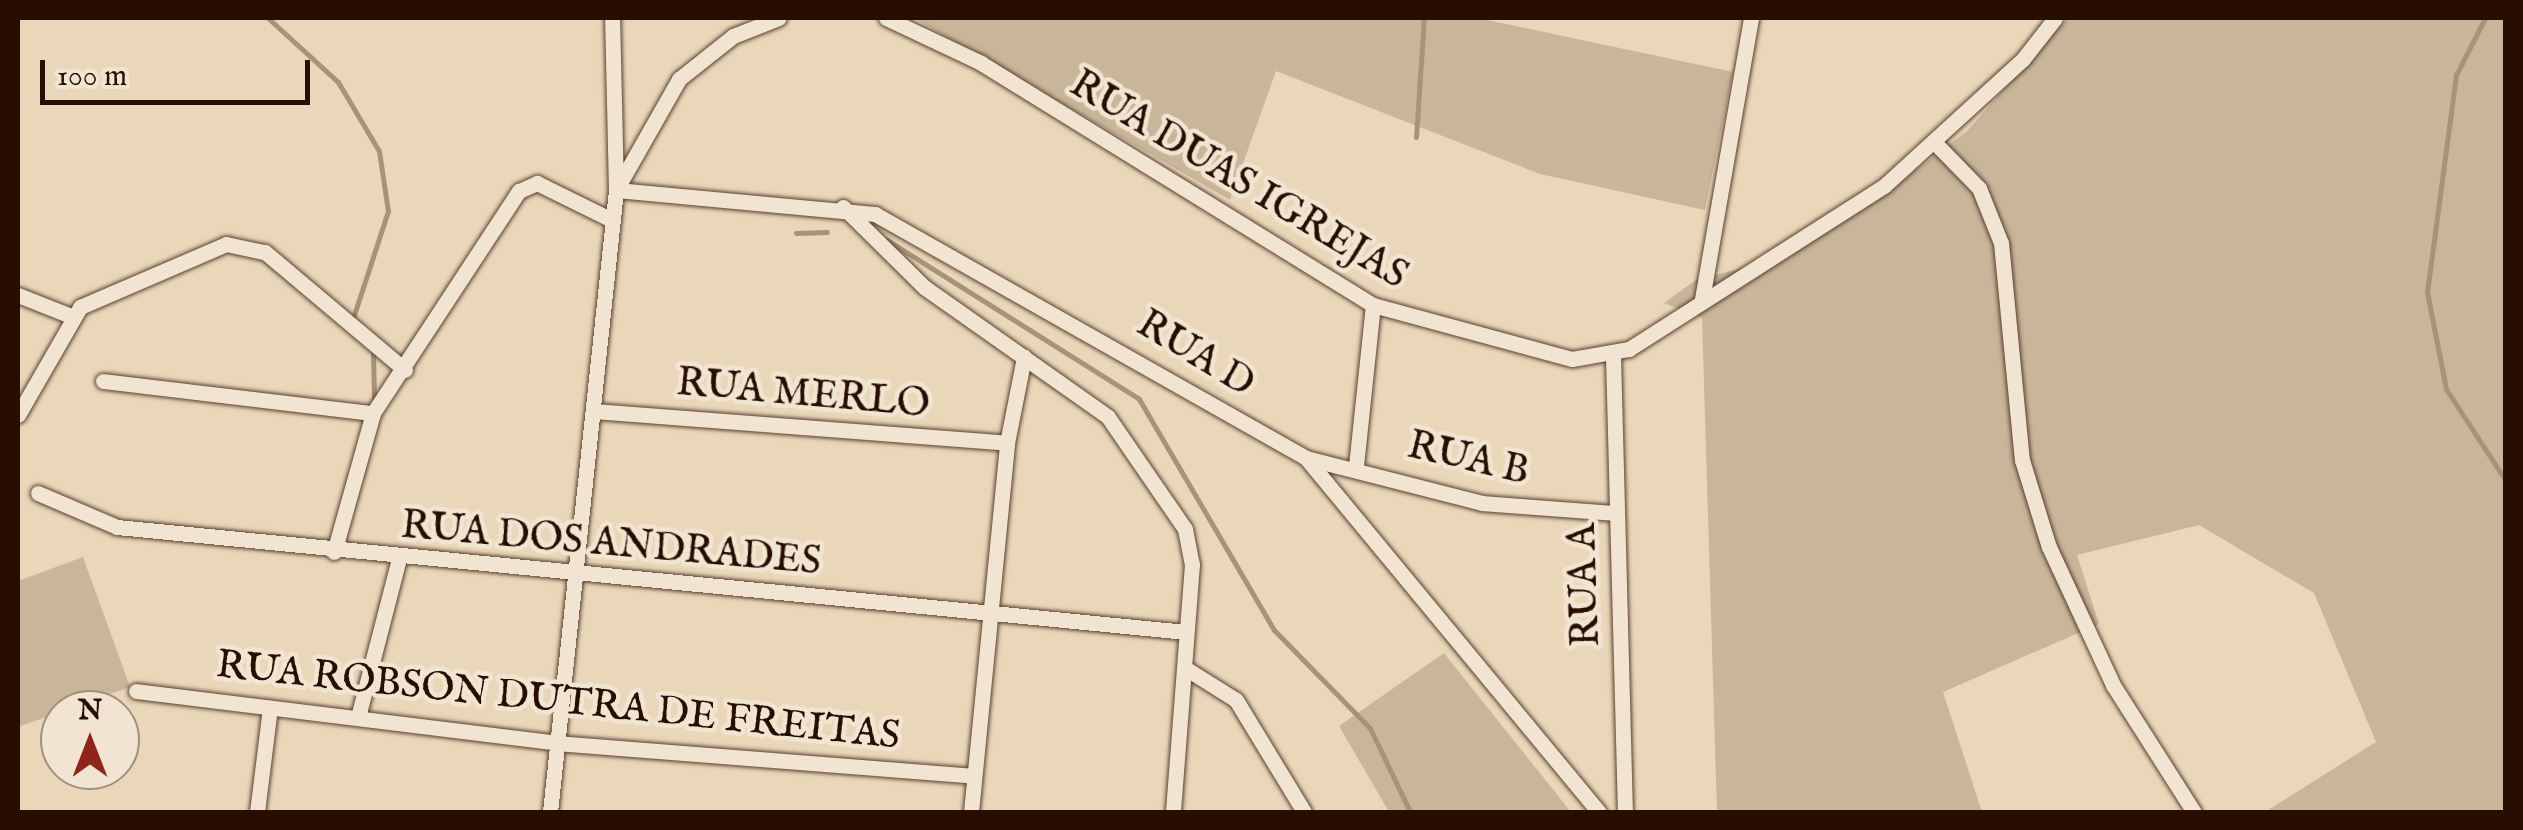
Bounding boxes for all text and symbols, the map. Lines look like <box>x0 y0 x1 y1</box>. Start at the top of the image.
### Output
scale bar <box>45 40 315 102</box>
text: 100 m <box>57 58 127 96</box>
street label: RUA DUAS IGREJAS <box>1060 61 1416 301</box>
street label: RUA D <box>1127 301 1263 409</box>
street label: RUA MERLO <box>674 360 932 430</box>
street label: RUA B <box>1403 423 1533 497</box>
street label: RUA DOS ANDRADES <box>399 503 823 587</box>
street label: RUA A <box>1560 522 1612 648</box>
street label: RUA ROBSON DUTRA DE FREITAS <box>214 642 902 762</box>
north arrow <box>40 690 140 790</box>
text: N <box>78 694 102 729</box>

